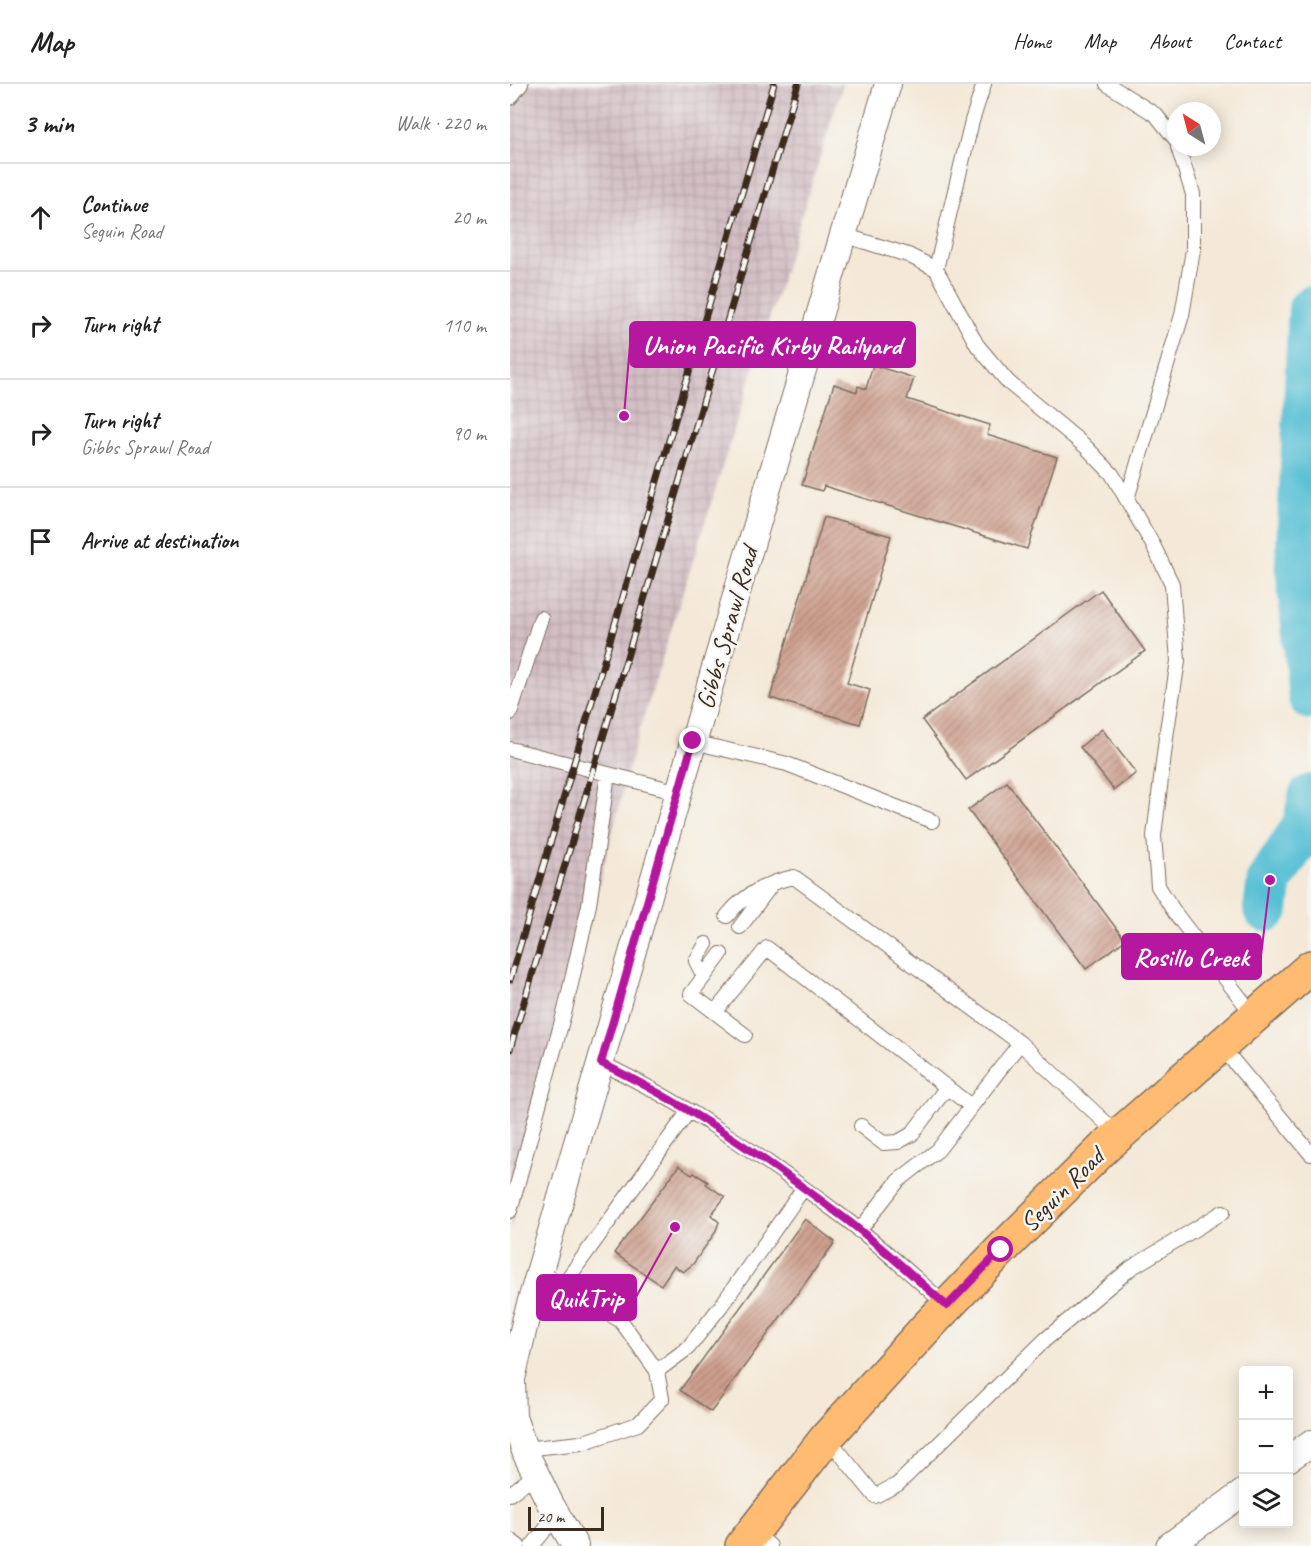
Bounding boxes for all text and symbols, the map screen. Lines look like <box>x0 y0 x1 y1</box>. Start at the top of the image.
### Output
text: Map <box>30 24 73 59</box>
text: Home <box>1013 28 1051 54</box>
text: Map <box>1084 28 1116 54</box>
text: About <box>1149 28 1191 54</box>
text: Contact <box>1224 28 1281 54</box>
north arrow <box>1167 102 1221 156</box>
text: 3 min <box>24 107 74 140</box>
text: Walk · 220 m <box>396 111 486 136</box>
text: Continue <box>81 191 147 219</box>
icon: ahead <box>24 201 57 234</box>
text: 20 m <box>452 205 486 230</box>
text: Seguin Road <box>81 219 162 244</box>
icon: right <box>24 309 57 342</box>
text: Turn right <box>81 311 158 339</box>
text: 110 m <box>443 313 486 338</box>
callout: Union Pacific Kirby Railyard <box>630 322 915 367</box>
text: Union Pacific Kirby Railyard <box>643 328 907 362</box>
text: Turn right <box>81 407 158 435</box>
icon: right <box>24 417 57 450</box>
text: 90 m <box>452 421 486 446</box>
text: Gibbs Sprawl Road <box>81 435 209 460</box>
icon: arrive <box>24 525 57 558</box>
text: Arrive at destination <box>81 527 238 555</box>
street label: Gibbs Sprawl Road <box>688 540 767 713</box>
route end <box>679 727 705 753</box>
callout: Rosillo Creek <box>1122 934 1261 979</box>
text: Rosillo Creek <box>1133 940 1252 974</box>
street label: Seguin Road <box>1013 1138 1114 1239</box>
route start <box>987 1236 1013 1262</box>
callout: QuikTrip <box>537 1275 636 1320</box>
text: QuikTrip <box>549 1281 625 1315</box>
map controls <box>1239 1366 1293 1528</box>
button: + <box>1239 1366 1293 1420</box>
button: − <box>1239 1420 1293 1474</box>
button: layers <box>1239 1474 1293 1528</box>
scale bar <box>528 1504 604 1532</box>
text: 20 m <box>537 1507 564 1527</box>

